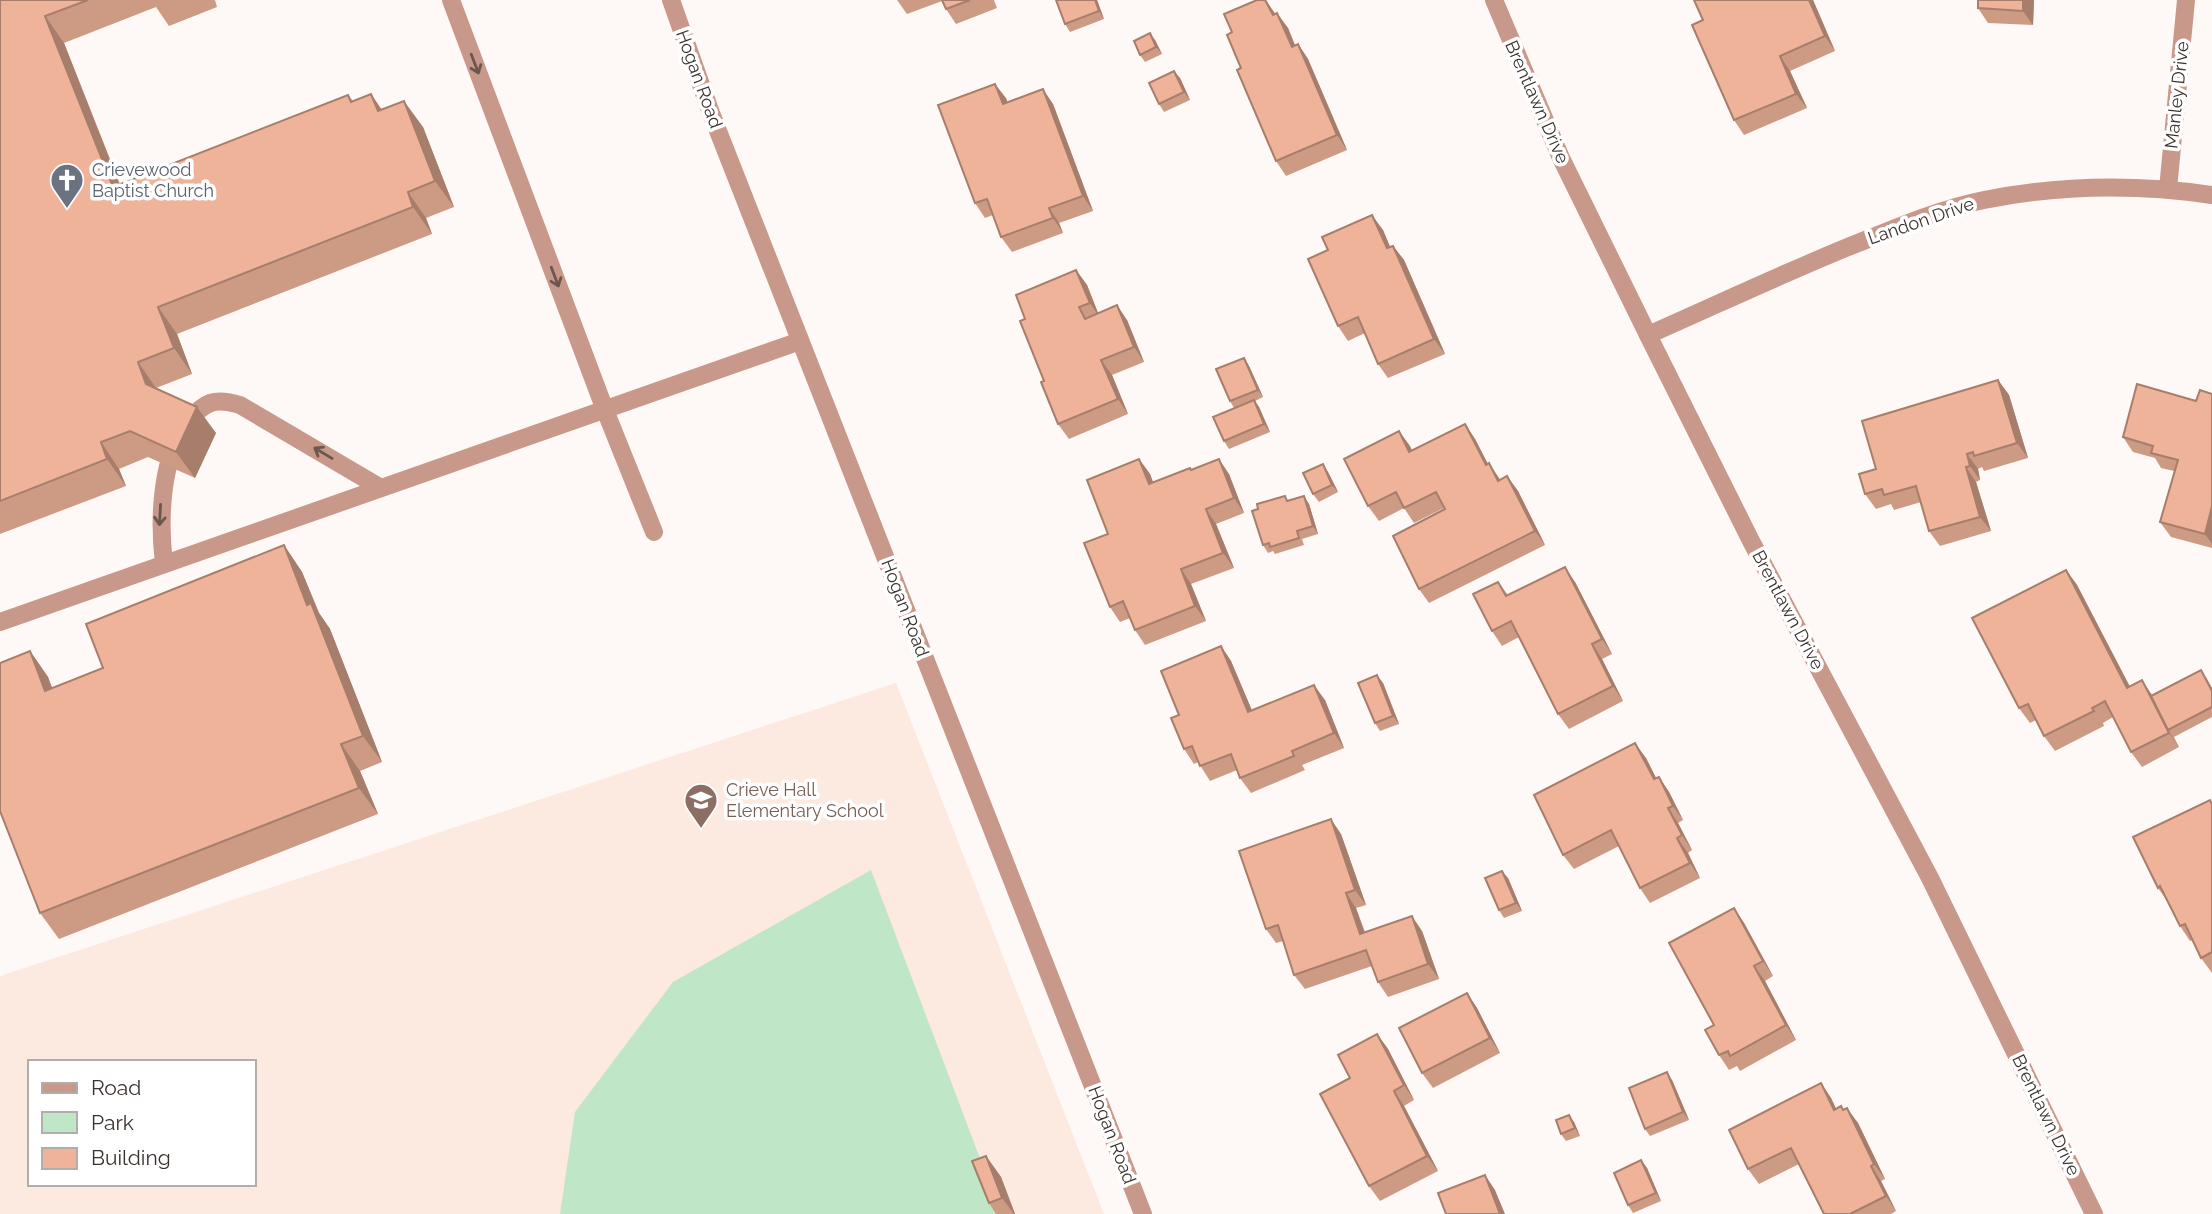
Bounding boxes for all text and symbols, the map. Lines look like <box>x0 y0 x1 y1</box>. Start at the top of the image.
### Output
street label: Hogan Road <box>672 27 727 131</box>
street label: Brentlawn Drive <box>1501 37 1574 167</box>
street label: Manley Drive <box>2160 40 2193 150</box>
one-way arrow <box>470 52 483 74</box>
place label: Crievewood Baptist Church <box>92 159 214 201</box>
church icon: Crievewood Baptist Church <box>48 161 86 210</box>
street label: Landon Drive <box>1865 192 1977 248</box>
one-way arrow <box>550 265 563 287</box>
one-way arrow <box>313 446 333 460</box>
one-way arrow <box>154 503 167 526</box>
street label: Brentlawn Drive <box>1748 547 1829 673</box>
street label: Hogan Road <box>877 556 934 660</box>
place label: Crieve Hall Elementary School <box>726 779 884 821</box>
school or university icon: Crieve Hall Elementary School <box>682 781 720 830</box>
street label: Brentlawn Drive <box>2008 1051 2085 1179</box>
legend <box>28 1060 256 1186</box>
text: Road <box>91 1075 141 1100</box>
street label: Hogan Road <box>1084 1083 1141 1187</box>
text: Park <box>91 1110 134 1135</box>
text: Building <box>91 1145 171 1170</box>

